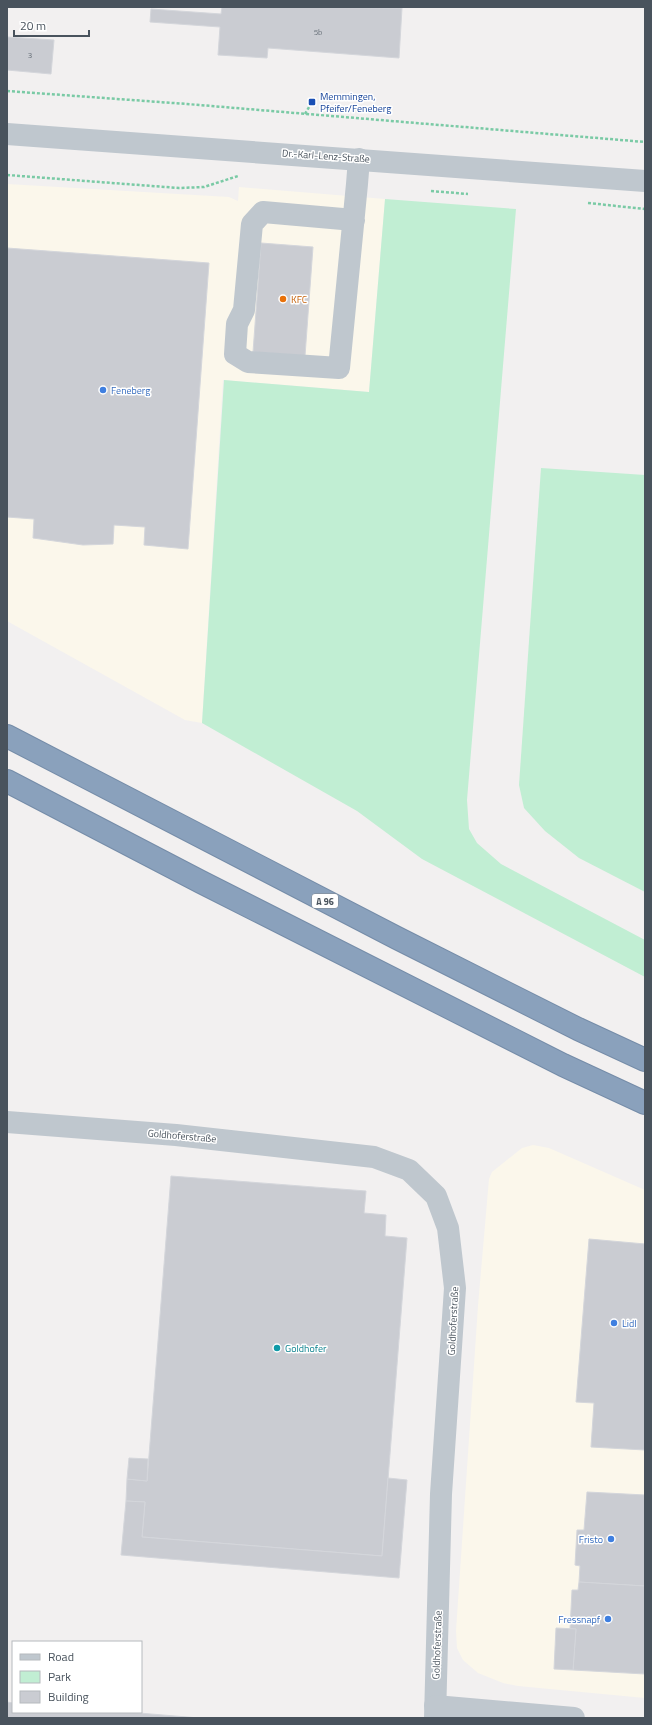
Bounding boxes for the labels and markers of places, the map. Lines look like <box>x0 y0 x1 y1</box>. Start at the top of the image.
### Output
place label: Memmingen, Pfeifer/Feneberg <box>320 89 391 116</box>
marker: Memmingen, Pfeifer/Feneberg <box>307 97 317 107</box>
place label: KFC <box>291 292 308 307</box>
marker: KFC <box>278 294 288 304</box>
place label: Feneberg <box>111 383 150 398</box>
marker: Feneberg <box>98 385 108 395</box>
place label: Lidl <box>622 1316 637 1331</box>
marker: Lidl <box>609 1318 619 1328</box>
place label: Goldhofer <box>285 1341 327 1356</box>
marker: Goldhofer <box>272 1343 282 1353</box>
place label: Fristo <box>579 1532 603 1547</box>
marker: Fristo <box>606 1534 616 1544</box>
place label: Fressnapf <box>558 1612 601 1627</box>
marker: Fressnapf <box>603 1614 613 1624</box>

